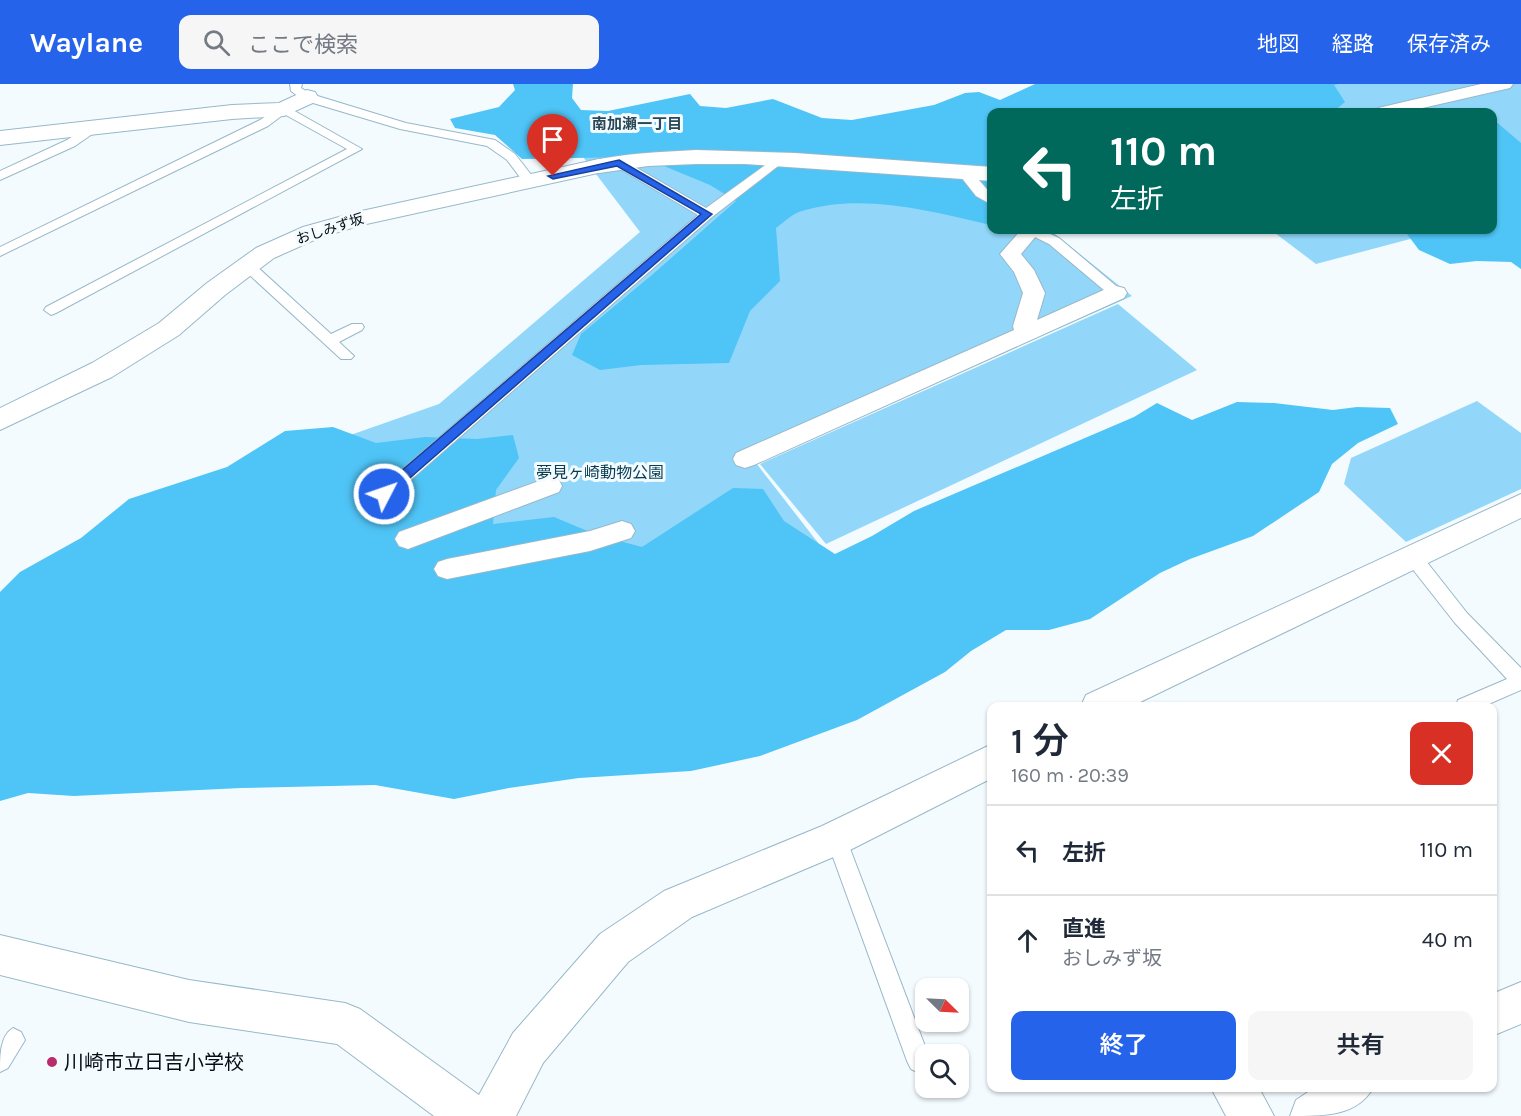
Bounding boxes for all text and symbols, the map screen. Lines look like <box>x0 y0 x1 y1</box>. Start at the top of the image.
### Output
search box <box>179 15 599 69</box>
text: Waylane <box>30 26 143 59</box>
icon: search <box>200 26 233 59</box>
text: ここで検索 <box>248 32 358 58</box>
text: 地図 <box>1257 32 1299 56</box>
text: 経路 <box>1332 32 1374 56</box>
text: 保存済み <box>1407 32 1491 56</box>
pin <box>527 114 578 176</box>
district label: 南加瀬一丁目 <box>592 115 682 133</box>
icon: arrive <box>536 123 569 156</box>
text: 110 m <box>1110 126 1217 176</box>
icon: left <box>1011 132 1089 210</box>
text: 左折 <box>1110 183 1164 215</box>
street label: おしみず坂 <box>294 210 366 248</box>
position arrow <box>352 462 416 526</box>
park label: 夢見ヶ崎動物公園 <box>536 463 664 482</box>
text: 1 分 <box>1011 720 1069 762</box>
button: close <box>1410 722 1473 785</box>
text: 160 m · 20:39 <box>1011 764 1129 787</box>
icon: left <box>1011 834 1044 867</box>
text: 110 m <box>1420 837 1473 863</box>
text: 左折 <box>1062 840 1106 866</box>
text: 直進 <box>1062 916 1106 942</box>
icon: ahead <box>1011 924 1044 957</box>
text: 40 m <box>1422 927 1473 953</box>
text: おしみず坂 <box>1062 947 1162 970</box>
north arrow <box>915 978 969 1032</box>
map controls <box>915 978 969 1098</box>
button: 終了 <box>1011 1011 1236 1080</box>
button: 共有 <box>1248 1011 1473 1080</box>
button: search <box>915 1044 969 1098</box>
place label: 川崎市立日吉小学校 <box>64 1051 244 1074</box>
marker: 川崎市立日吉小学校 <box>45 1055 59 1069</box>

